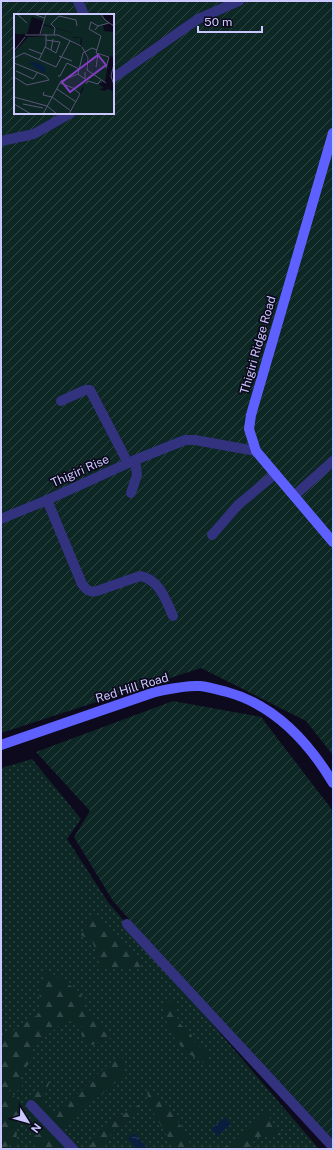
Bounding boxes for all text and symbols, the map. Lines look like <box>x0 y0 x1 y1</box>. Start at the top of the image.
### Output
scale bar <box>198 8 262 34</box>
inset map <box>14 14 114 114</box>
text: 50 m <box>204 15 232 29</box>
street label: Thigiri Ridge Road <box>237 294 279 396</box>
street label: Thigiri Rise <box>49 452 111 490</box>
street label: Red Hill Road <box>94 670 170 706</box>
north arrow <box>8 1102 48 1142</box>
text: N <box>29 1121 43 1135</box>

